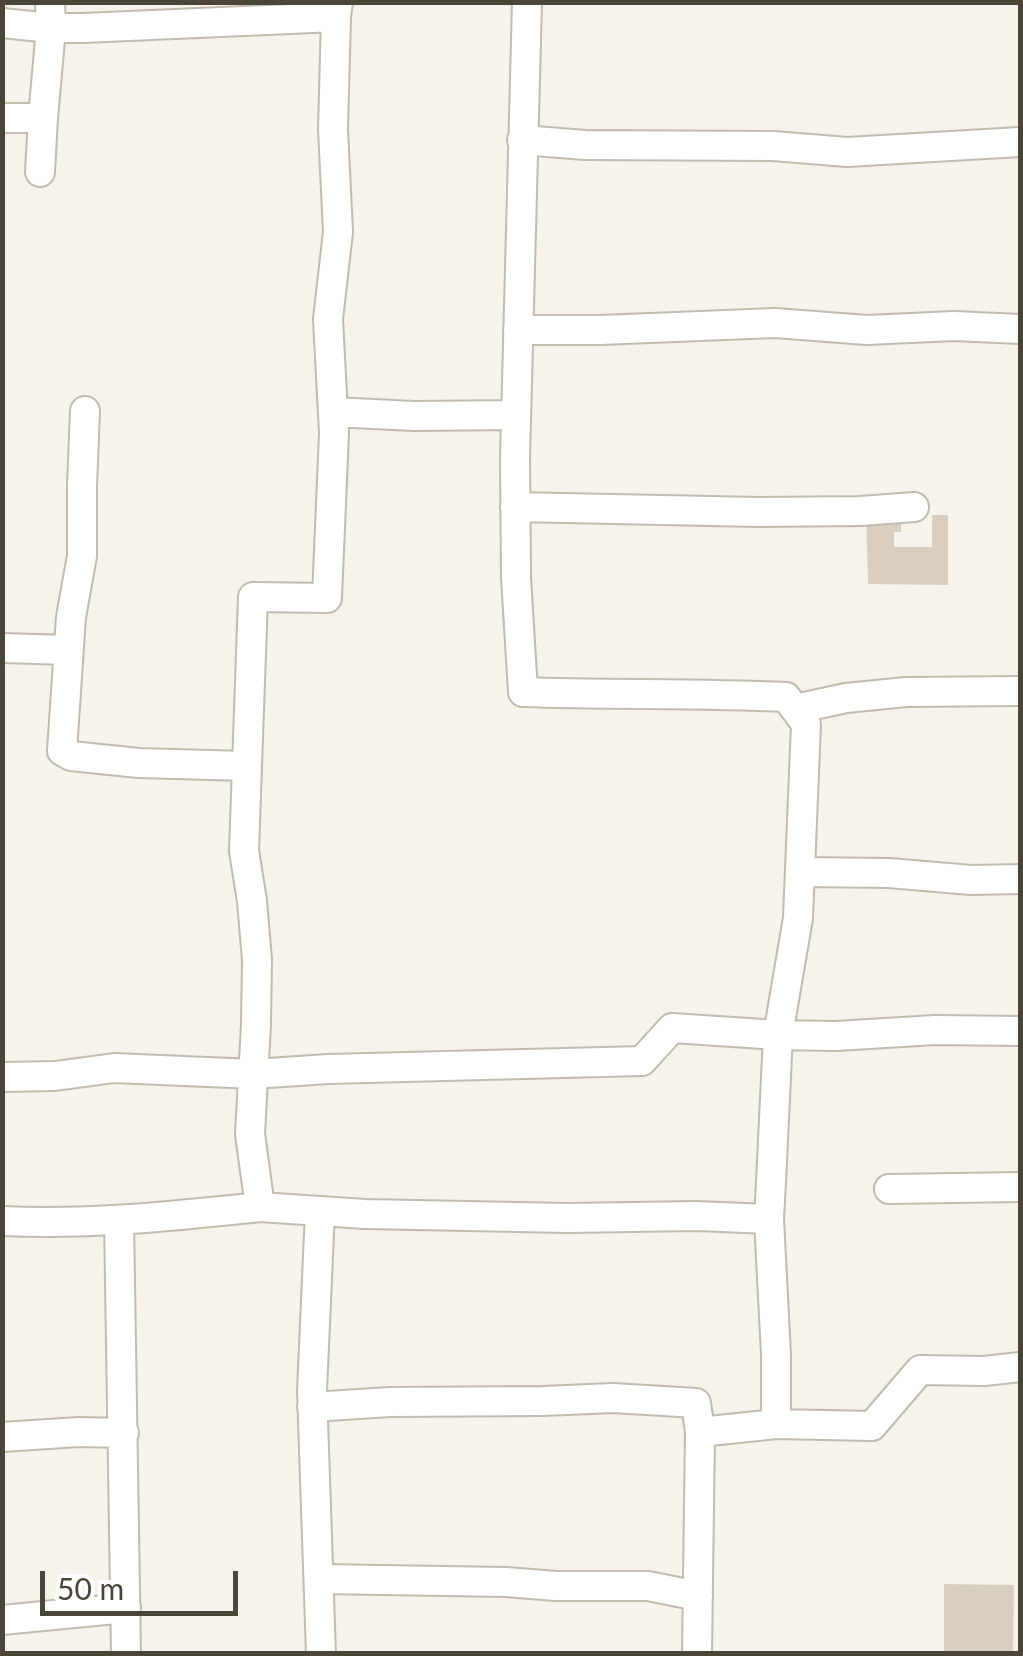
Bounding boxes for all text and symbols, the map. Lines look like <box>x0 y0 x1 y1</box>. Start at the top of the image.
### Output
scale bar <box>45 1551 242 1613</box>
text: 50 m <box>57 1570 124 1606</box>

